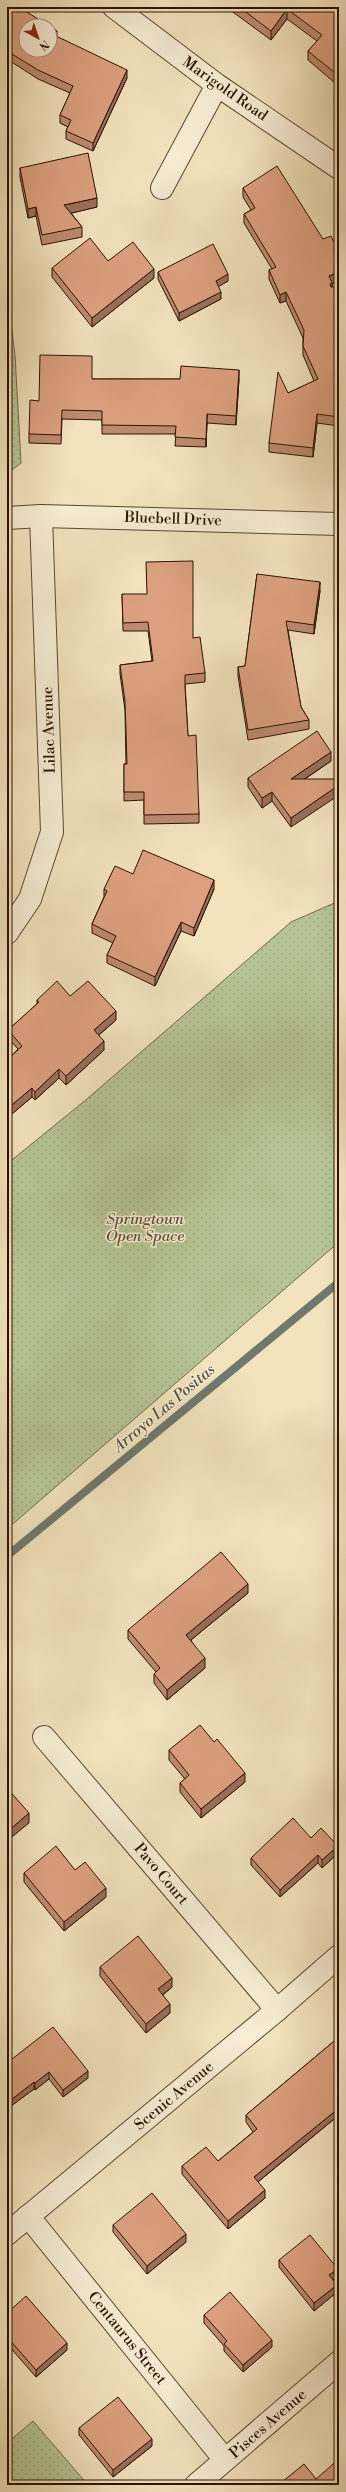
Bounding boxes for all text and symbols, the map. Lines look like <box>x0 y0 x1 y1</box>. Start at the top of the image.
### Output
north arrow <box>18 18 58 58</box>
text: N <box>36 37 52 53</box>
street label: Marigold Road <box>179 53 272 126</box>
street label: Bluebell Drive <box>123 508 222 530</box>
street label: Lilac Avenue <box>38 686 60 774</box>
park label: Springtown Open Space <box>106 1210 184 1246</box>
water label: Arroyo Las Positas <box>107 1360 219 1458</box>
street label: Pavo Court <box>130 1839 193 1909</box>
street label: Scenic Avenue <box>130 2057 218 2135</box>
street label: Centaurus Street <box>84 2288 171 2389</box>
street label: Pisces Avenue <box>226 2385 310 2463</box>

